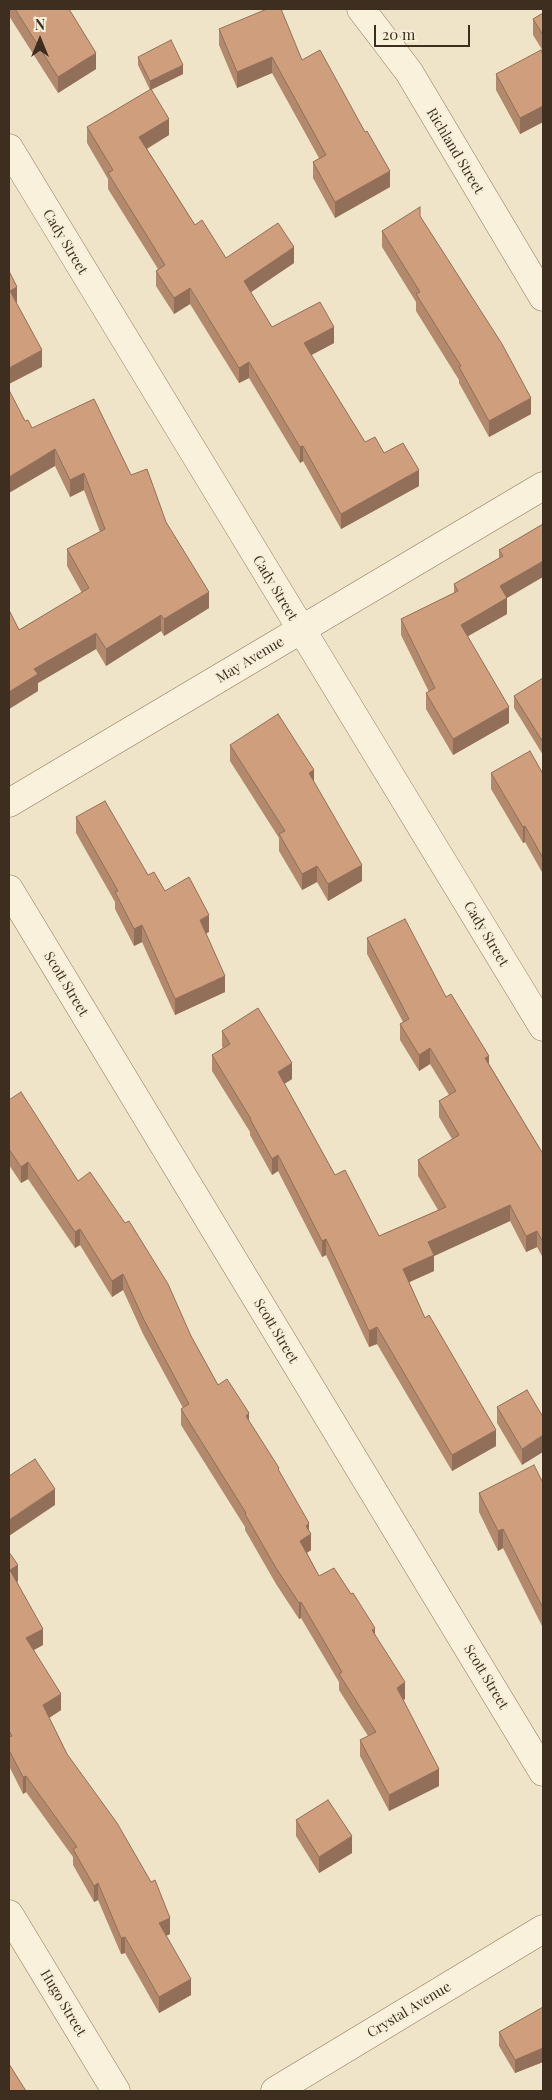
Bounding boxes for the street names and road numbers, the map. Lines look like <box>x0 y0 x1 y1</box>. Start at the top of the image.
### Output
street label: Richland Street <box>423 105 487 197</box>
street label: Cady Street <box>39 206 91 278</box>
street label: Cady Street <box>249 552 301 624</box>
street label: May Avenue <box>213 633 287 687</box>
street label: Cady Street <box>460 898 512 970</box>
street label: Scott Street <box>40 949 92 1019</box>
street label: Scott Street <box>250 1296 302 1366</box>
street label: Scott Street <box>460 1642 512 1712</box>
street label: Hugo Street <box>37 1967 89 2039</box>
street label: Crystal Avenue <box>364 1978 454 2042</box>

